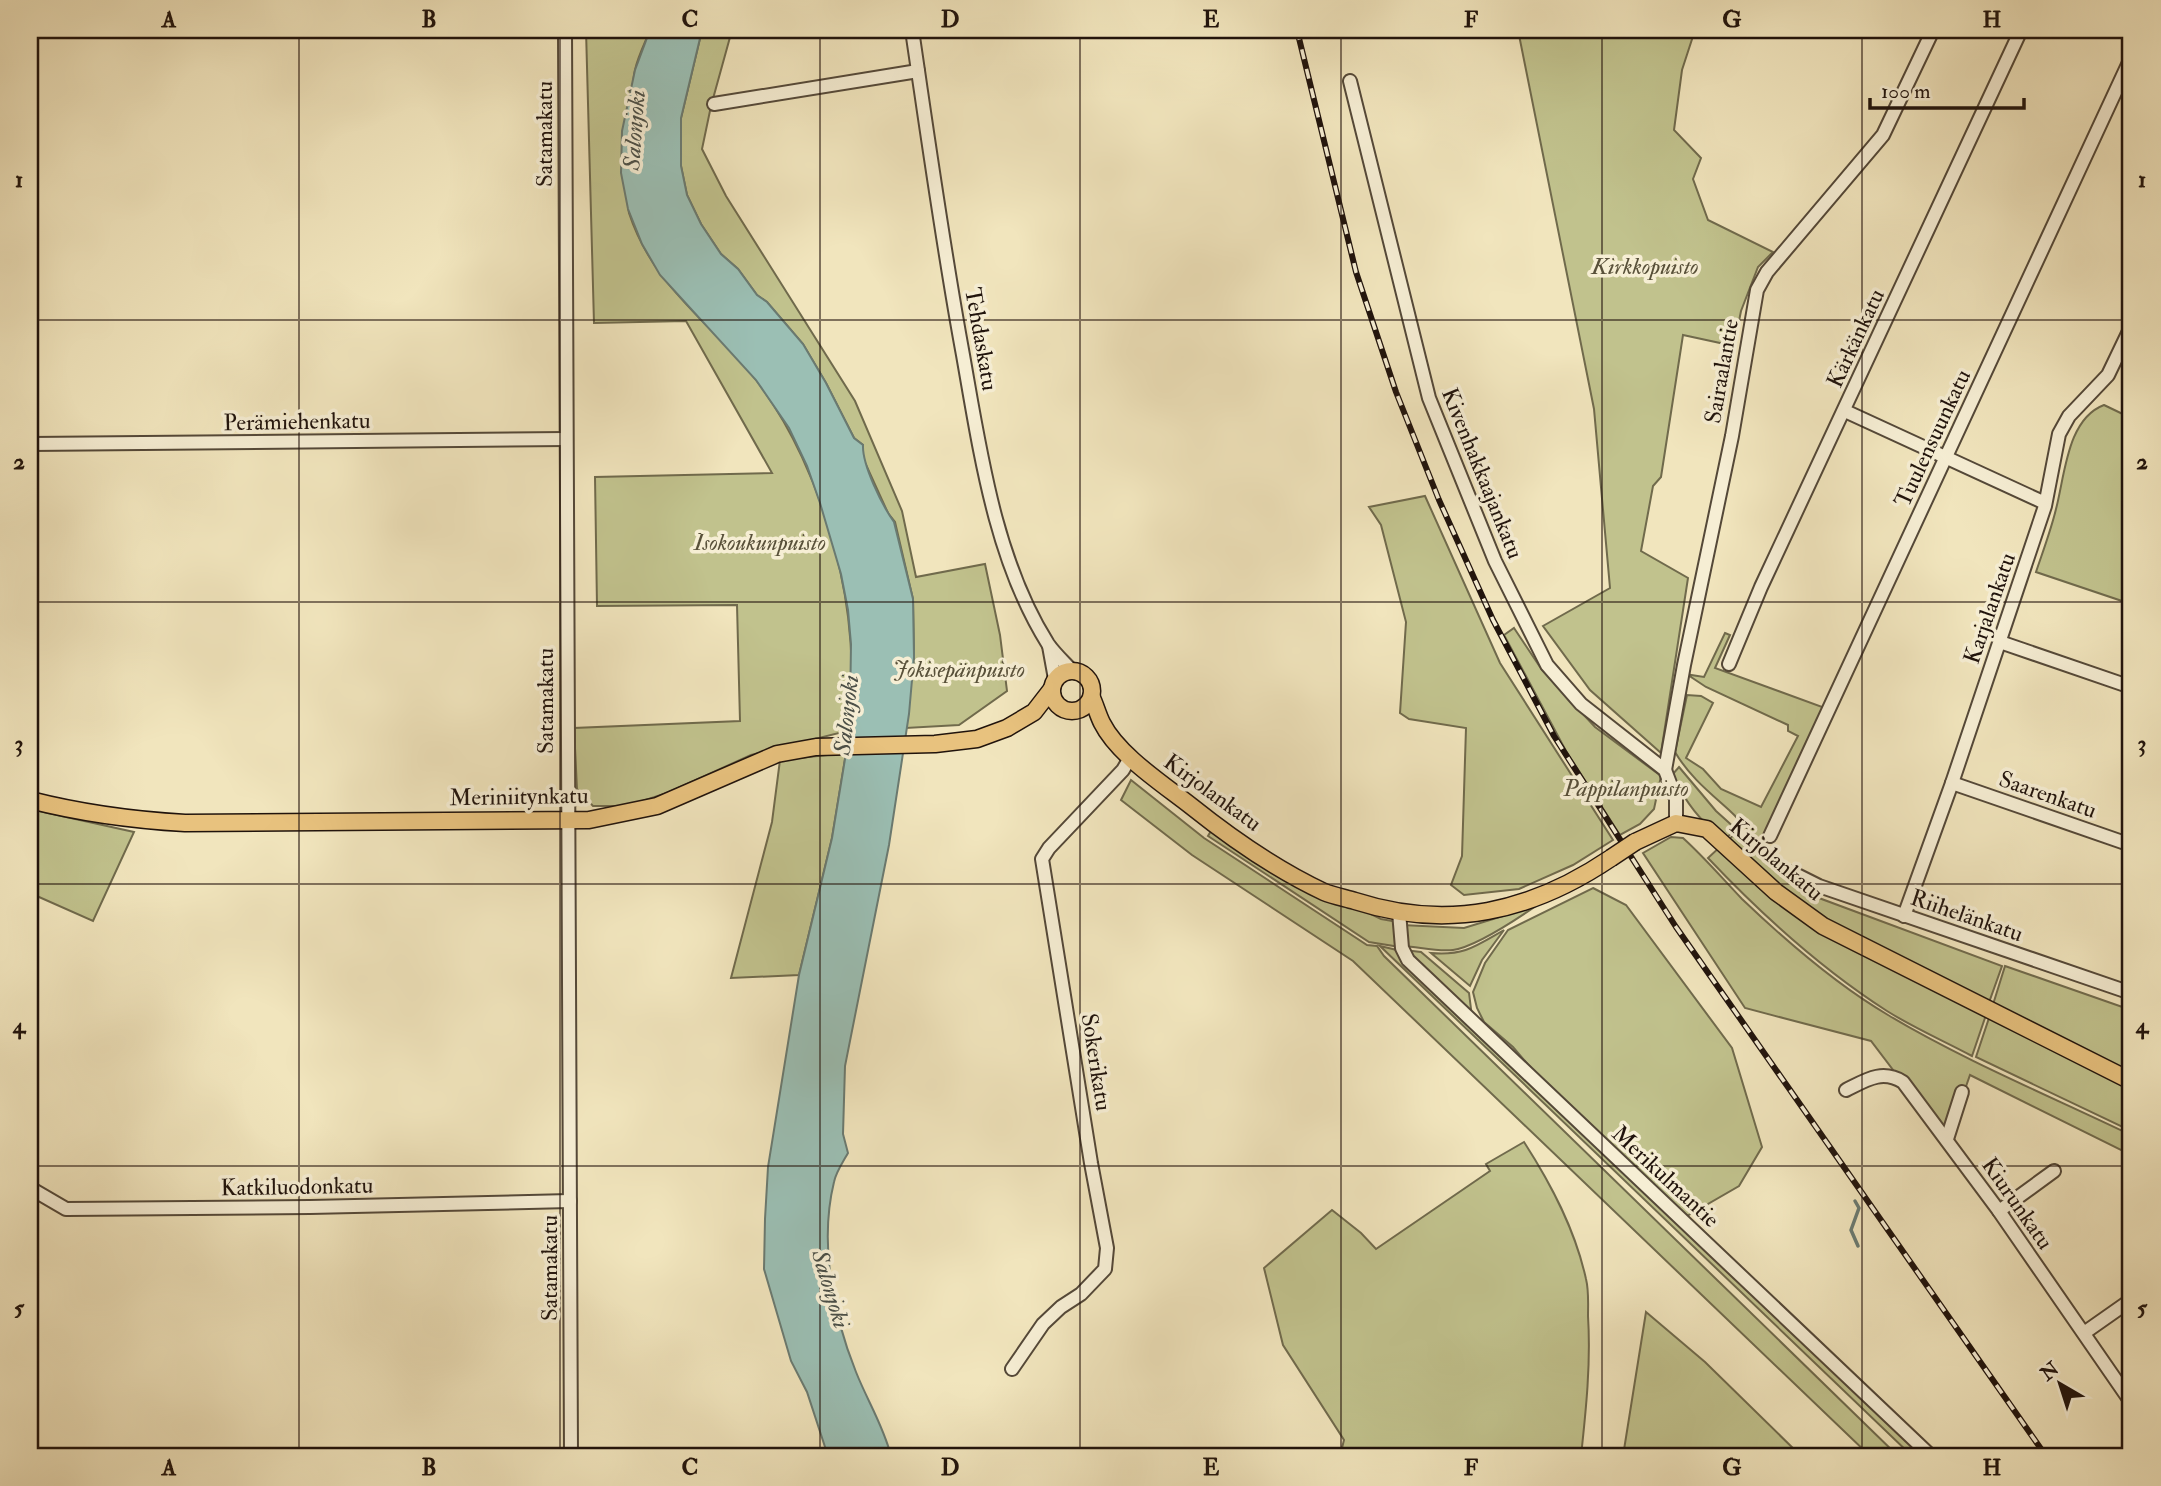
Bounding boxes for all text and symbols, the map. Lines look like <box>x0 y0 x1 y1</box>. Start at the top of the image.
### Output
text: A <box>161 5 177 34</box>
text: B <box>421 5 437 34</box>
text: C <box>682 5 698 34</box>
text: D <box>941 5 959 34</box>
text: E <box>1203 5 1220 34</box>
text: F <box>1464 5 1479 34</box>
text: G <box>1722 5 1742 34</box>
text: H <box>1983 5 2002 34</box>
scale bar <box>1870 66 2024 110</box>
text: 100 m <box>1881 78 1931 105</box>
street label: Satamakatu <box>530 81 559 187</box>
water label: Salonjoki <box>616 88 653 172</box>
text: 1 <box>15 165 23 194</box>
text: 1 <box>2138 165 2146 194</box>
park label: Kirkkopuisto <box>1591 252 1698 281</box>
street label: Kärkänkatu <box>1820 284 1891 392</box>
street label: Tehdaskatu <box>958 285 1005 393</box>
street label: Sairaalantie <box>1698 316 1745 426</box>
street label: Tuulensuunkatu <box>1888 365 1977 512</box>
street label: Kivenhakkaajankatu <box>1435 384 1530 563</box>
street label: Perämiehenkatu <box>223 406 371 437</box>
text: 2 <box>13 447 25 476</box>
text: 2 <box>2136 447 2148 476</box>
park label: Isokoukunpuisto <box>693 528 826 557</box>
street label: Karjalankatu <box>1957 549 2022 668</box>
street label: Satamakatu <box>531 648 560 754</box>
park label: Jokisepänpuisto <box>893 655 1025 684</box>
water label: Salonjoki <box>827 673 866 758</box>
text: 3 <box>15 729 23 758</box>
text: 3 <box>2138 729 2146 758</box>
street label: Kirjolankatu <box>1158 747 1267 838</box>
street label: Saarenkatu <box>1995 764 2101 825</box>
park label: Pappilanpuisto <box>1562 774 1689 803</box>
street label: Meriniitynkatu <box>449 781 589 812</box>
street label: Kirjolankatu <box>1724 812 1830 907</box>
street label: Riihelänkatu <box>1907 883 2027 948</box>
text: 4 <box>12 1011 27 1040</box>
street label: Sokerikatu <box>1074 1011 1119 1113</box>
text: 4 <box>2135 1011 2150 1040</box>
street label: Merikulmantie <box>1606 1119 1726 1234</box>
street label: Kiurunkatu <box>1975 1152 2060 1255</box>
street label: Katkiluodonkatu <box>220 1171 374 1202</box>
street label: Satamakatu <box>535 1215 564 1321</box>
water label: Salonjoki <box>804 1245 857 1333</box>
text: 5 <box>14 1293 25 1322</box>
text: 5 <box>2137 1293 2148 1322</box>
north arrow <box>2024 1350 2094 1420</box>
text: N <box>2035 1356 2065 1387</box>
text: A <box>161 1453 177 1482</box>
text: B <box>421 1453 437 1482</box>
text: C <box>682 1453 698 1482</box>
text: D <box>941 1453 959 1482</box>
text: E <box>1203 1453 1220 1482</box>
text: F <box>1464 1453 1479 1482</box>
text: G <box>1722 1453 1742 1482</box>
text: H <box>1983 1453 2002 1482</box>

